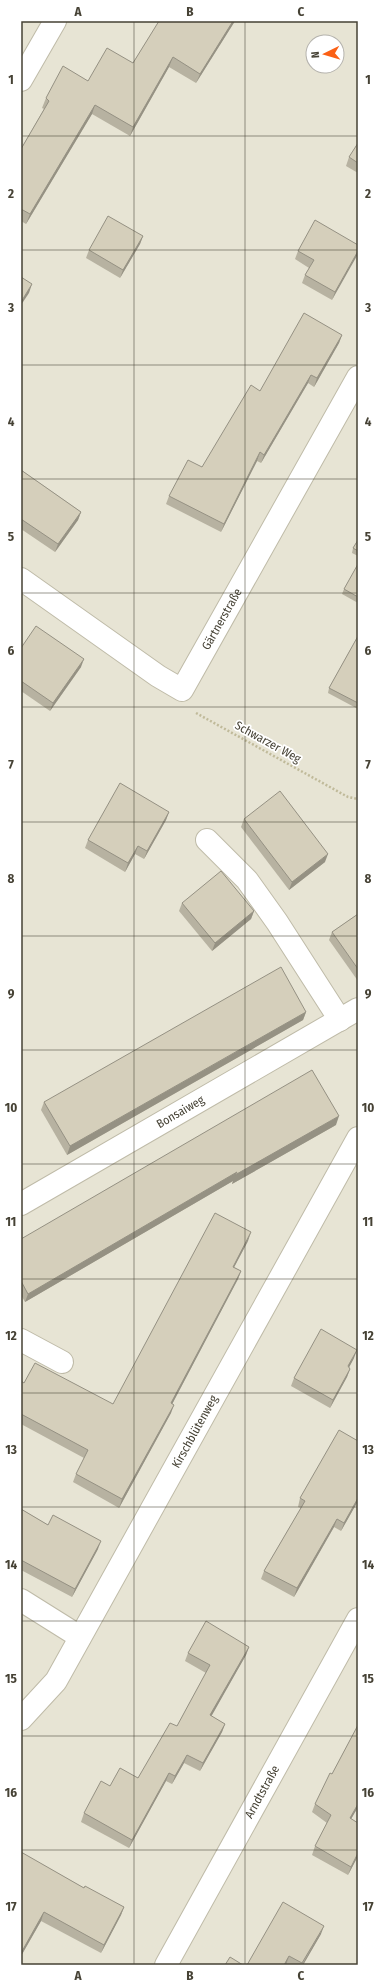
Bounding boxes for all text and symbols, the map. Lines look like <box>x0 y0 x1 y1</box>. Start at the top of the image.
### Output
text: A <box>73 4 82 19</box>
text: B <box>186 4 194 19</box>
text: C <box>298 4 305 19</box>
north arrow <box>305 34 345 74</box>
text: N <box>309 51 322 59</box>
text: 1 <box>8 72 14 87</box>
text: 1 <box>365 72 371 87</box>
text: 2 <box>7 186 14 201</box>
text: 2 <box>364 186 371 201</box>
text: 3 <box>7 300 14 315</box>
text: 3 <box>364 300 371 315</box>
text: 4 <box>8 414 15 429</box>
text: 4 <box>365 414 372 429</box>
text: 5 <box>8 529 14 544</box>
text: 5 <box>365 529 371 544</box>
street label: Gärtnerstraße <box>199 586 245 652</box>
text: 6 <box>8 643 15 658</box>
text: 6 <box>365 643 372 658</box>
street label: Schwarzer Weg <box>233 718 304 766</box>
text: 7 <box>8 757 14 772</box>
text: 7 <box>365 757 371 772</box>
text: 8 <box>8 871 15 886</box>
text: 8 <box>365 871 372 886</box>
text: 9 <box>8 986 15 1001</box>
text: 9 <box>365 986 372 1001</box>
street label: Bonsaiweg <box>154 1092 207 1131</box>
text: 10 <box>5 1100 17 1115</box>
text: 10 <box>362 1100 374 1115</box>
text: 11 <box>6 1214 16 1229</box>
text: 11 <box>363 1214 373 1229</box>
text: 12 <box>5 1328 17 1343</box>
text: 12 <box>362 1328 374 1343</box>
street label: Kirschblütenweg <box>169 1392 221 1471</box>
text: 13 <box>5 1442 17 1457</box>
text: 13 <box>362 1442 374 1457</box>
text: 14 <box>5 1557 17 1572</box>
text: 14 <box>362 1557 374 1572</box>
text: 15 <box>5 1671 17 1686</box>
text: 15 <box>362 1671 374 1686</box>
street label: Arndtstraße <box>242 1763 282 1821</box>
text: 16 <box>5 1785 17 1800</box>
text: 16 <box>362 1785 374 1800</box>
text: 17 <box>5 1899 17 1914</box>
text: 17 <box>362 1899 374 1914</box>
text: A <box>73 1968 82 1983</box>
text: B <box>186 1968 194 1983</box>
text: C <box>298 1968 305 1983</box>

